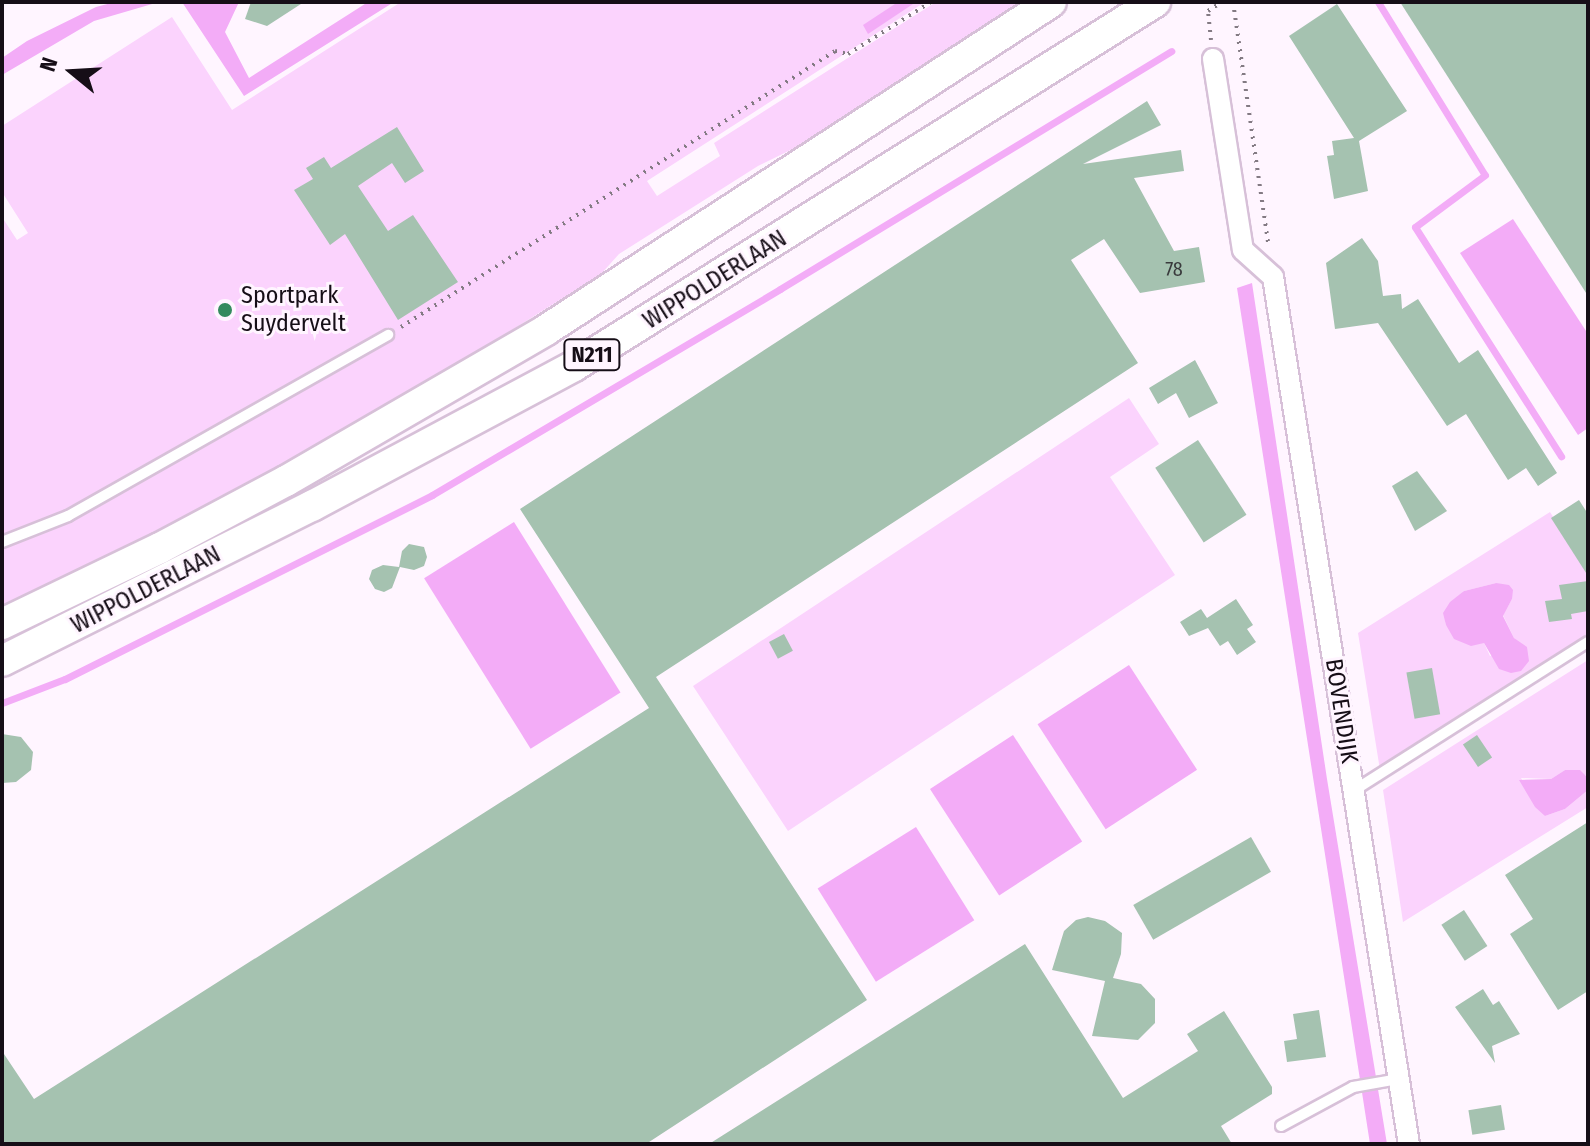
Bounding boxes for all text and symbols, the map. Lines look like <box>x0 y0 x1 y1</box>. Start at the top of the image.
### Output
north arrow <box>32 32 112 112</box>
text: N <box>34 54 64 75</box>
street label: WIPPOLDERLAAN <box>638 224 792 336</box>
house number: 78 <box>1165 257 1183 281</box>
place label: Sportpark Suydervelt <box>241 282 346 338</box>
marker: Sportpark Suydervelt <box>216 301 234 319</box>
road number: N211 <box>562 337 622 373</box>
street label: WIPPOLDERLAAN <box>66 540 226 640</box>
street label: BOVENDIJK <box>1319 657 1363 765</box>

